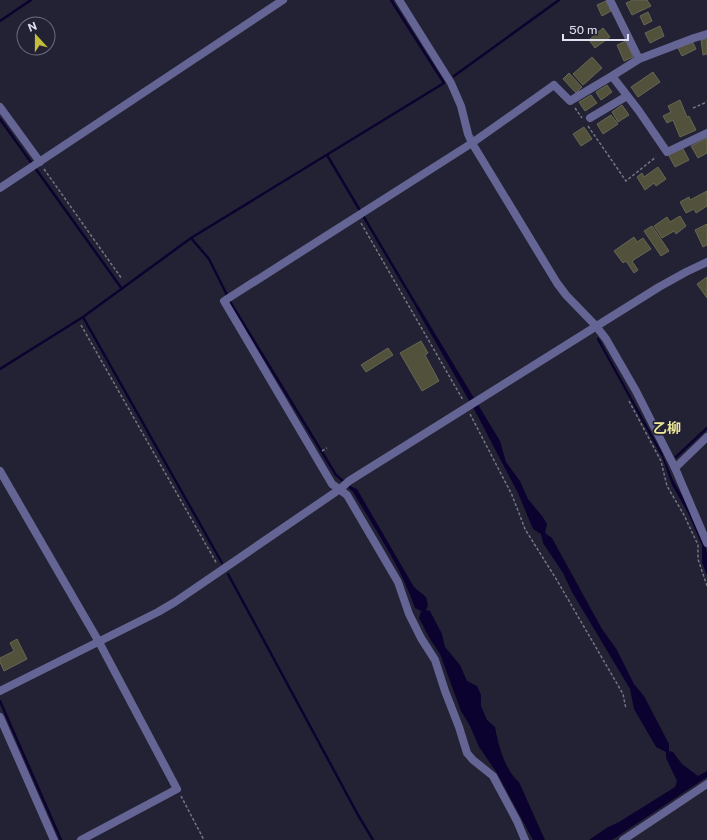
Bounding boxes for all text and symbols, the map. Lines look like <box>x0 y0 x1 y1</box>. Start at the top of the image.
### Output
north arrow <box>16 16 56 56</box>
scale bar <box>563 16 628 42</box>
text: N <box>26 20 39 34</box>
text: 50 m <box>569 23 597 37</box>
district label: 乙柳 <box>653 420 681 436</box>

